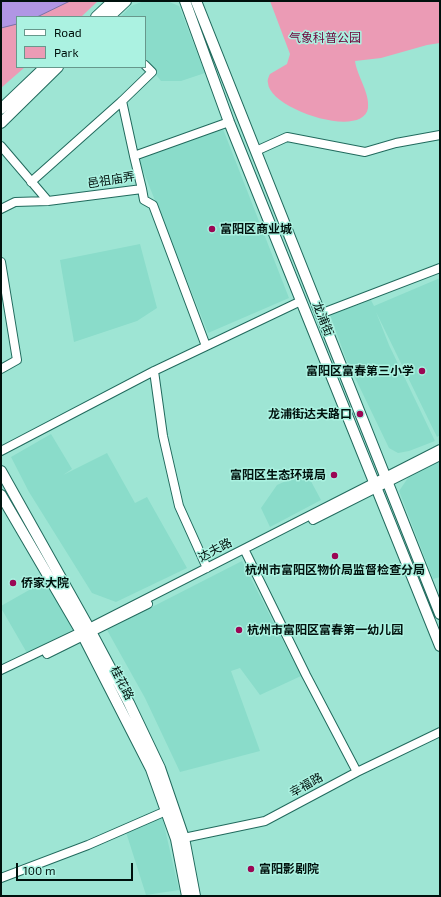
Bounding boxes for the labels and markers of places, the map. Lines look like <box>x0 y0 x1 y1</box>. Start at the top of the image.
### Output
place label: 富阳区商业城 <box>220 222 292 236</box>
marker: 富阳区商业城 <box>207 224 217 234</box>
place label: 富阳区富春第三小学 <box>306 364 414 378</box>
marker: 富阳区富春第三小学 <box>417 366 427 376</box>
place label: 龙浦街达夫路口 <box>268 407 352 421</box>
marker: 龙浦街达夫路口 <box>355 409 365 419</box>
place label: 富阳区生态环境局 <box>230 468 326 482</box>
marker: 富阳区生态环境局 <box>329 470 339 480</box>
marker: 杭州市富阳区物价局监督检查分局 <box>330 551 340 561</box>
place label: 杭州市富阳区物价局监督检查分局 <box>245 563 425 577</box>
place label: 侨家大院 <box>21 576 69 590</box>
marker: 侨家大院 <box>8 578 18 588</box>
place label: 杭州市富阳区富春第一幼儿园 <box>247 623 403 637</box>
marker: 杭州市富阳区富春第一幼儿园 <box>234 625 244 635</box>
place label: 富阳影剧院 <box>259 862 319 876</box>
marker: 富阳影剧院 <box>246 864 256 874</box>

